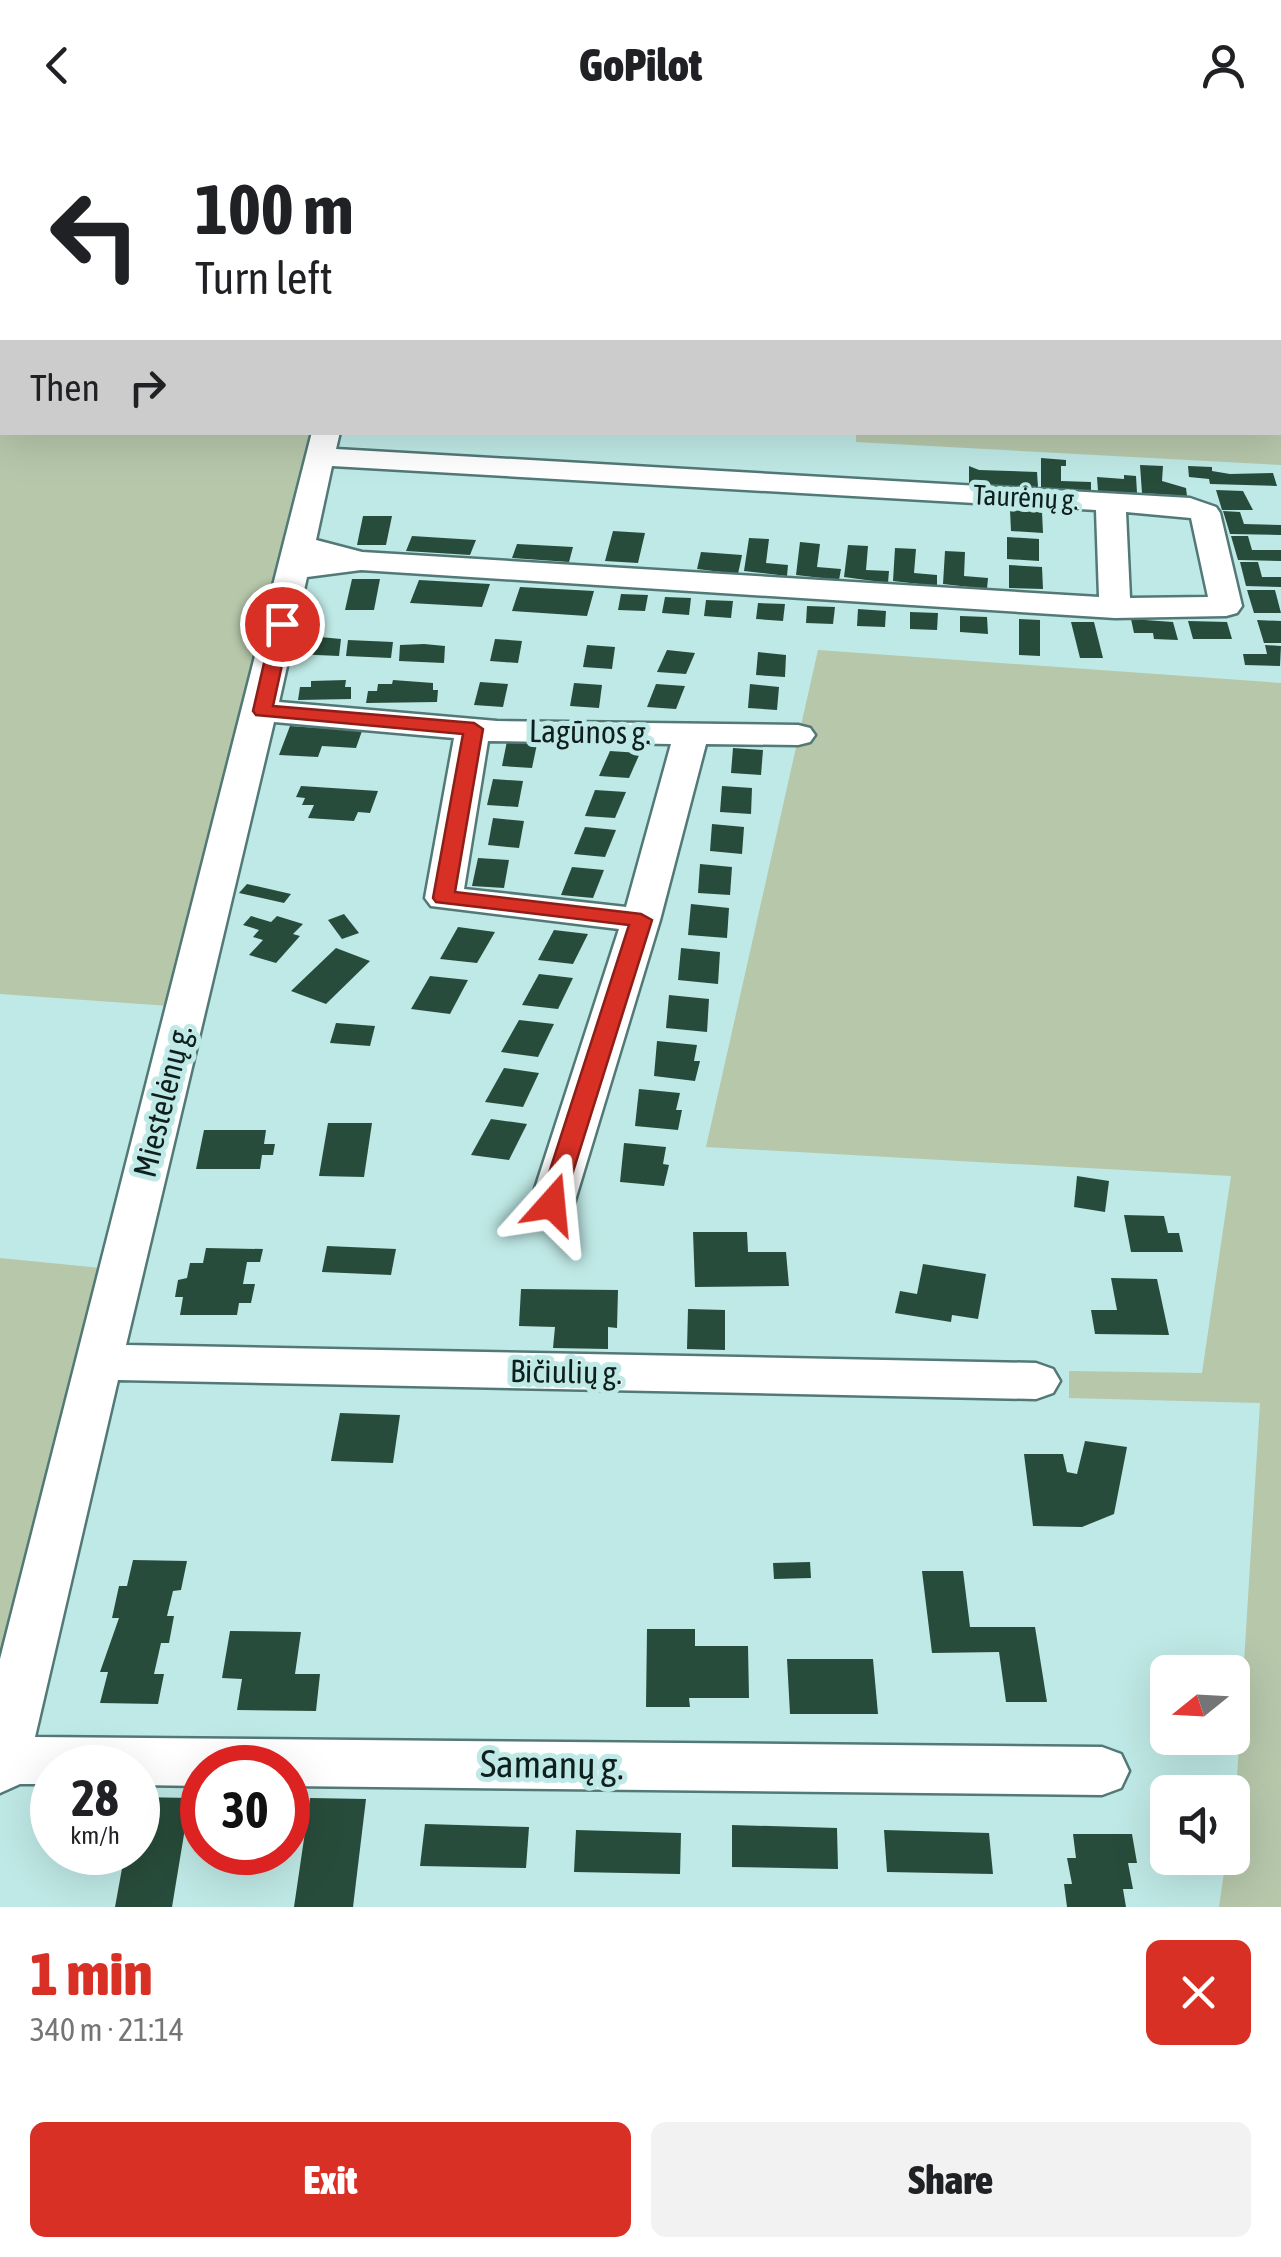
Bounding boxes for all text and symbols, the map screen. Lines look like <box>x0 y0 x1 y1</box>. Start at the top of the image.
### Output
icon: back <box>30 38 85 93</box>
icon: person <box>1196 38 1251 93</box>
text: GoPilot <box>579 39 702 91</box>
text: 100 m <box>195 169 354 249</box>
icon: left <box>30 170 160 300</box>
text: Turn left <box>195 252 333 304</box>
icon: right <box>120 360 175 415</box>
text: Then <box>30 366 100 409</box>
street label: Taurėnų g. <box>972 478 1080 516</box>
pin <box>240 582 325 667</box>
icon: arrive <box>255 597 310 652</box>
street label: Lagūnos g. <box>529 712 651 751</box>
street label: Miestelėnų g. <box>126 1021 199 1181</box>
position arrow <box>500 1152 604 1256</box>
street label: Bičiulių g. <box>510 1352 622 1391</box>
north arrow <box>1150 1655 1250 1755</box>
map controls <box>1150 1655 1250 1875</box>
street label: Samanų g. <box>480 1742 624 1787</box>
speed limit sign: 30 <box>180 1745 310 1875</box>
text: 28 <box>71 1769 118 1827</box>
button: sound <box>1150 1775 1250 1875</box>
text: km/h <box>70 1821 120 1849</box>
text: 1 min <box>30 1939 153 2008</box>
button: close <box>1146 1940 1251 2045</box>
text: 340 m · 21:14 <box>30 2011 184 2048</box>
button: Exit <box>30 2122 631 2237</box>
button: Share <box>651 2122 1251 2237</box>

